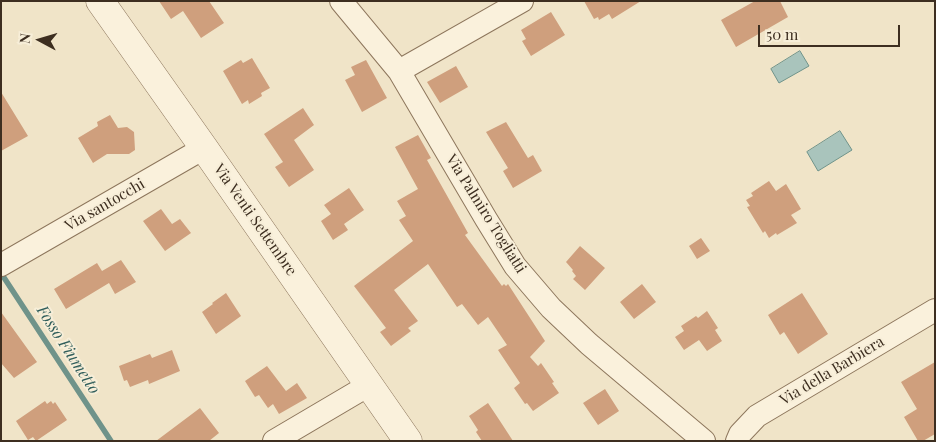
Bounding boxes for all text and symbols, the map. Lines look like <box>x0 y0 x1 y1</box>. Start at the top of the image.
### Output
north arrow <box>15 15 65 65</box>
scale bar <box>761 15 904 47</box>
text: 50 m <box>766 24 798 44</box>
text: N <box>15 32 35 44</box>
street label: Via Palmiro Togliatti <box>442 151 530 277</box>
street label: Via Venti Settembre <box>210 161 300 279</box>
street label: Via santocchi <box>62 175 148 235</box>
water label: Fosso Fiumetto <box>32 302 104 398</box>
street label: Via della Barbiera <box>777 333 887 409</box>

